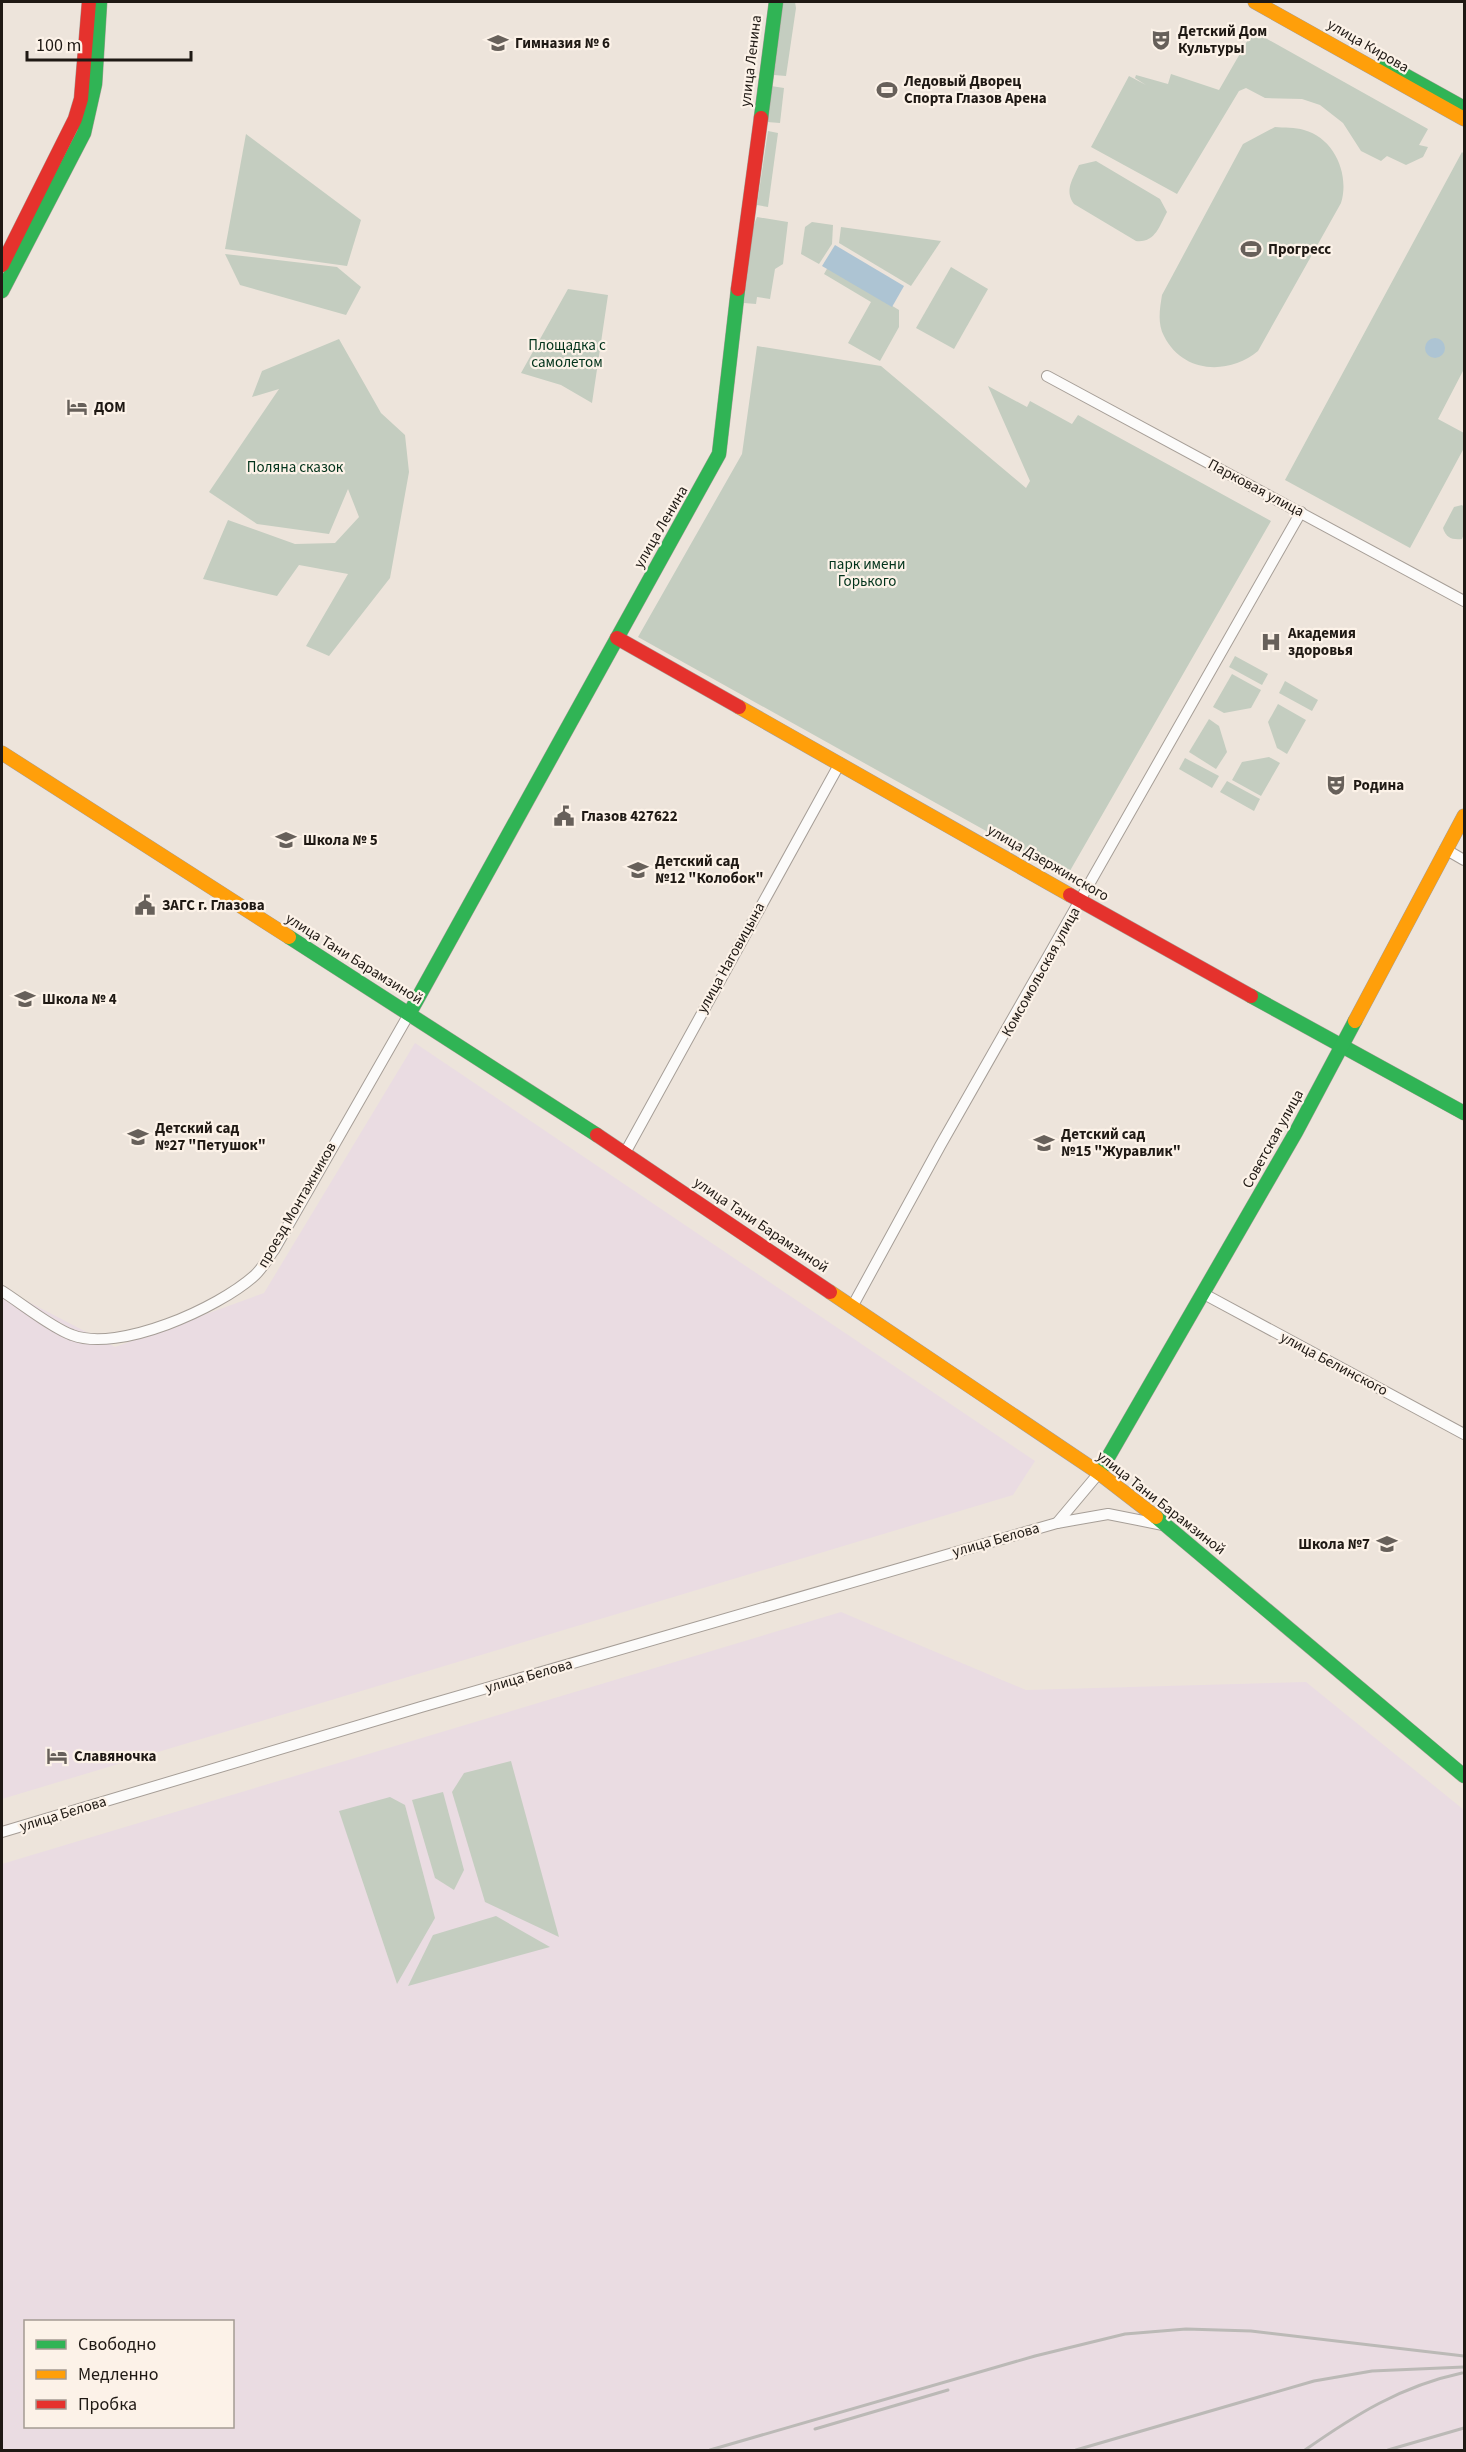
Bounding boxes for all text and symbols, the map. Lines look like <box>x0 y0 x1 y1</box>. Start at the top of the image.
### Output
street label: улица Ленина <box>735 14 767 108</box>
street label: улица Кирова <box>1323 14 1413 78</box>
place label: Детский Дом Культуры <box>1178 21 1267 59</box>
scale bar <box>27 24 190 62</box>
theatre icon: Детский Дом Культуры <box>1149 28 1173 52</box>
school or university icon: Гимназия № 6 <box>486 31 510 55</box>
text: 100 m <box>36 33 81 58</box>
place label: Гимназия № 6 <box>515 33 610 54</box>
place label: Ледовый Дворец Спорта Глазов Арена <box>903 71 1047 109</box>
sports icon: Ледовый Дворец Спорта Глазов Арена <box>875 78 899 102</box>
sports icon: Прогресс <box>1239 237 1263 261</box>
place label: Прогресс <box>1268 239 1331 260</box>
park label: Площадка с самолетом <box>528 335 606 373</box>
hotel icon: ДОМ <box>65 395 89 419</box>
place label: ДОМ <box>94 397 126 418</box>
street label: Парковая улица <box>1204 454 1308 522</box>
park label: Поляна сказок <box>247 457 344 478</box>
street label: улица Ленина <box>629 482 693 572</box>
park label: парк имени Горького <box>829 554 905 592</box>
place label: Академия здоровья <box>1287 623 1356 661</box>
hospital icon: Академия здоровья <box>1259 630 1283 654</box>
theatre icon: Родина <box>1324 773 1348 797</box>
place label: Родина <box>1353 775 1404 796</box>
public building icon: Глазов 427622 <box>552 804 576 828</box>
place label: Глазов 427622 <box>581 806 678 827</box>
street label: улица Дзержинского <box>983 820 1113 906</box>
school or university icon: Школа № 5 <box>274 828 298 852</box>
place label: Школа № 5 <box>303 830 378 851</box>
place label: Детский сад №12 "Колобок" <box>655 851 764 889</box>
school or university icon: Детский сад №12 "Колобок" <box>626 858 650 882</box>
public building icon: ЗАГС г. Глазова <box>133 893 157 917</box>
place label: ЗАГС г. Глазова <box>162 895 265 916</box>
street label: улица Наговицына <box>692 899 770 1017</box>
street label: Комсомольская улица <box>997 903 1085 1041</box>
street label: улица Тани Барамзиной <box>281 908 427 1010</box>
school or university icon: Школа № 4 <box>13 987 37 1011</box>
place label: Школа № 4 <box>42 989 117 1010</box>
street label: Советская улица <box>1237 1086 1309 1192</box>
place label: Детский сад №27 "Петушок" <box>155 1118 266 1156</box>
place label: Детский сад №15 "Журавлик" <box>1061 1124 1181 1162</box>
school or university icon: Детский сад №27 "Петушок" <box>126 1125 150 1149</box>
school or university icon: Детский сад №15 "Журавлик" <box>1032 1131 1056 1155</box>
street label: проезд Монтажников <box>252 1138 342 1272</box>
street label: улица Тани Барамзиной <box>689 1172 833 1278</box>
street label: улица Белинского <box>1276 1327 1392 1401</box>
street label: улица Тани Барамзиной <box>1092 1446 1230 1560</box>
street label: улица Белова <box>950 1518 1042 1562</box>
school or university icon: Школа №7 <box>1375 1532 1399 1556</box>
place label: Школа №7 <box>1298 1534 1370 1555</box>
street label: улица Белова <box>483 1654 575 1698</box>
hotel icon: Славяночка <box>45 1744 69 1768</box>
place label: Славяночка <box>74 1746 157 1767</box>
street label: улица Белова <box>17 1791 109 1837</box>
legend <box>24 2320 234 2428</box>
text: Свободно <box>78 2332 156 2357</box>
text: Медленно <box>78 2362 158 2387</box>
text: Пробка <box>78 2392 137 2417</box>

